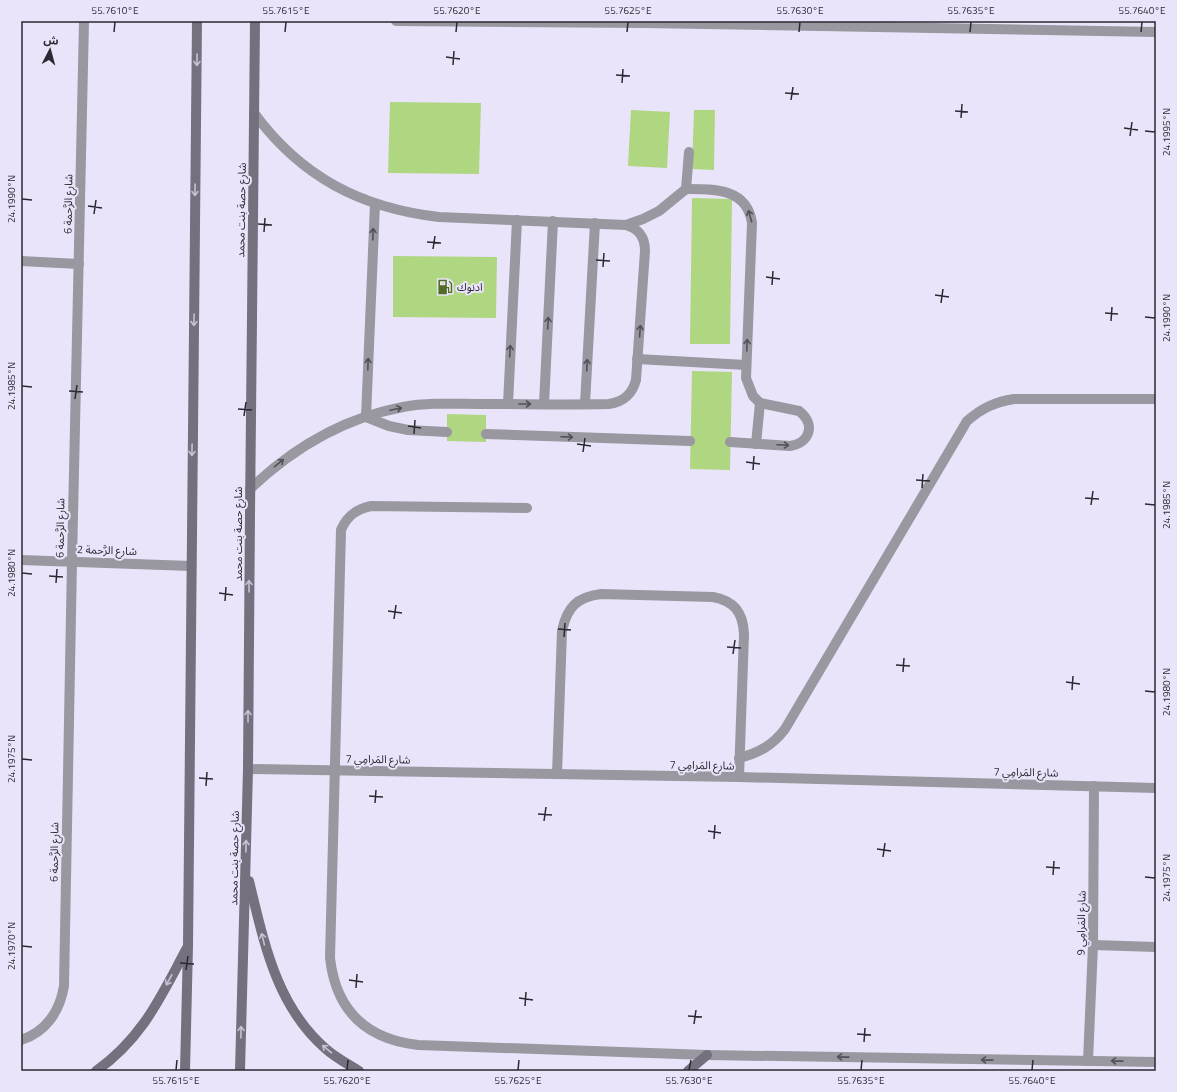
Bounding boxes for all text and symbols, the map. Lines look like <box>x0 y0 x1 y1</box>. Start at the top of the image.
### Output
text: 55.7610°E <box>92 3 139 18</box>
text: 55.7615°E <box>263 3 310 18</box>
text: 55.7620°E <box>434 3 481 18</box>
text: 55.7625°E <box>605 3 652 18</box>
text: 55.7630°E <box>777 3 824 18</box>
text: 55.7635°E <box>948 3 995 18</box>
text: 55.7640°E <box>1119 3 1166 18</box>
north arrow <box>30 30 70 70</box>
text: ش <box>43 31 59 49</box>
one-way arrow <box>193 53 201 66</box>
text: 24.1995°N <box>1159 108 1174 156</box>
street label: شارع حصة بنت محمد <box>232 162 250 257</box>
street label: شارع الرَّحمة 6 <box>59 173 77 234</box>
text: 24.1990°N <box>4 175 19 223</box>
one-way arrow <box>191 183 199 196</box>
one-way arrow <box>746 209 753 222</box>
one-way arrow <box>370 228 377 241</box>
fuel station icon: ادنوك <box>436 278 454 296</box>
place label: ادنوك <box>457 279 483 295</box>
text: 24.1990°N <box>1159 294 1174 342</box>
one-way arrow <box>190 313 198 326</box>
one-way arrow <box>544 317 552 330</box>
one-way arrow <box>636 325 643 338</box>
one-way arrow <box>743 339 750 352</box>
one-way arrow <box>507 345 514 358</box>
one-way arrow <box>364 358 372 371</box>
one-way arrow <box>584 359 591 372</box>
text: 24.1985°N <box>4 362 19 410</box>
one-way arrow <box>518 400 531 408</box>
one-way arrow <box>389 404 402 412</box>
one-way arrow <box>560 433 573 440</box>
one-way arrow <box>776 442 789 449</box>
one-way arrow <box>188 443 196 456</box>
one-way arrow <box>273 459 284 467</box>
text: 24.1985°N <box>1159 481 1174 529</box>
street label: شارع حصة بنت محمد <box>230 486 246 581</box>
street label: شارع الرَّحمة 6 <box>51 497 69 558</box>
street label: شارع الرَّحمة 2 <box>77 541 138 559</box>
text: 24.1980°N <box>4 549 19 597</box>
one-way arrow <box>245 580 253 593</box>
text: 24.1980°N <box>1159 668 1174 716</box>
one-way arrow <box>244 710 252 723</box>
text: 24.1975°N <box>4 735 19 783</box>
street label: شارع المَرامِي 7 <box>345 750 411 769</box>
street label: شارع المَرامِي 7 <box>669 756 735 775</box>
street label: شارع المَرامِي 7 <box>993 763 1059 782</box>
street label: شارع حصة بنت محمد <box>225 810 243 905</box>
street label: شارع الرَّحمة 6 <box>45 821 63 882</box>
one-way arrow <box>242 840 250 853</box>
text: 24.1975°N <box>1159 854 1174 902</box>
street label: شارع المَرامِي 9 <box>1072 890 1091 956</box>
text: 24.1970°N <box>4 922 19 970</box>
one-way arrow <box>259 932 267 945</box>
one-way arrow <box>165 974 173 986</box>
one-way arrow <box>238 1026 245 1039</box>
one-way arrow <box>322 1045 332 1054</box>
one-way arrow <box>837 1053 850 1061</box>
one-way arrow <box>981 1056 994 1063</box>
one-way arrow <box>1111 1058 1124 1065</box>
text: 55.7615°E <box>153 1073 200 1088</box>
text: 55.7620°E <box>324 1073 371 1088</box>
text: 55.7625°E <box>495 1073 542 1088</box>
text: 55.7630°E <box>666 1073 713 1088</box>
text: 55.7635°E <box>838 1073 885 1088</box>
text: 55.7640°E <box>1009 1073 1056 1088</box>

